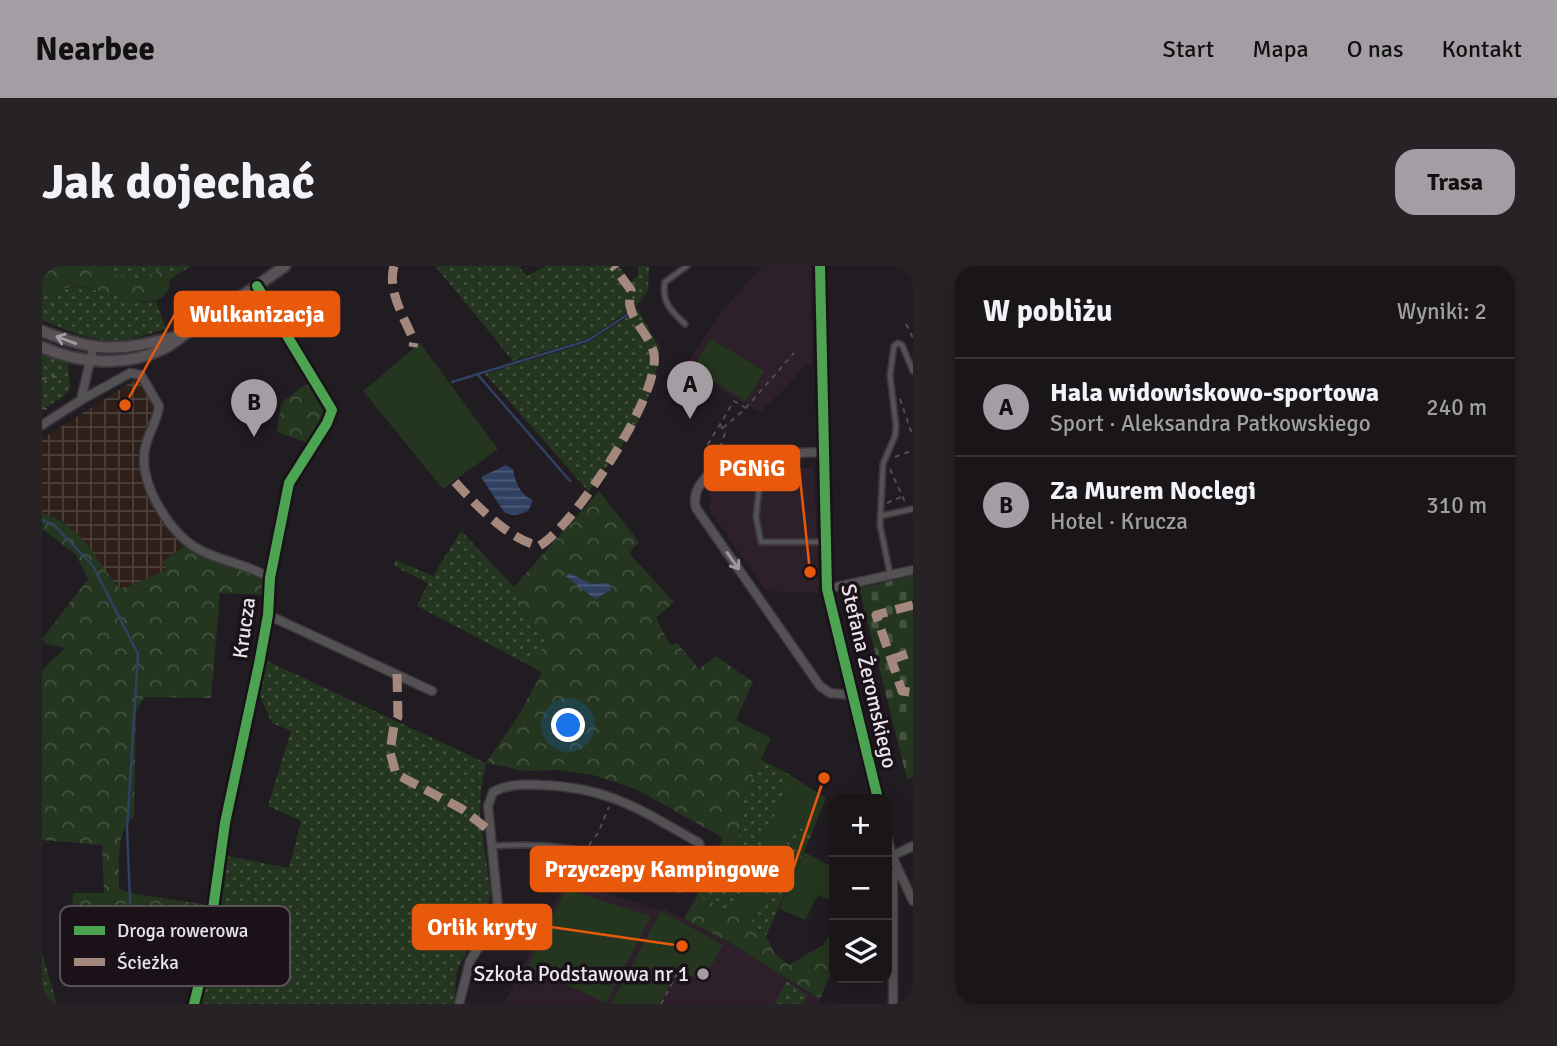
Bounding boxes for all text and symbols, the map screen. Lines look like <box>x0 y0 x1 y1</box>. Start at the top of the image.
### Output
text: Nearbee <box>35 29 155 70</box>
text: Start <box>1163 34 1214 64</box>
text: Mapa <box>1252 34 1309 64</box>
text: O nas <box>1347 34 1404 64</box>
text: Kontakt <box>1442 34 1522 64</box>
button: Trasa <box>1395 149 1515 215</box>
text: Jak dojechać <box>42 152 315 212</box>
callout: Wulkanizacja <box>175 292 339 336</box>
text: W pobliżu <box>983 293 1112 330</box>
text: Wyniki: 2 <box>1397 297 1487 326</box>
text: Wulkanizacja <box>189 300 325 329</box>
one-way arrow <box>56 333 78 345</box>
pin: A <box>667 361 713 419</box>
text: Hala widowiskowo-sportowa <box>1050 377 1379 409</box>
pin: B <box>231 379 277 437</box>
text: A <box>999 393 1013 422</box>
text: 240 m <box>1426 393 1487 422</box>
text: Sport · Aleksandra Patkowskiego <box>1050 409 1371 438</box>
callout: PGNiG <box>705 446 799 490</box>
text: PGNiG <box>719 454 785 483</box>
text: Za Murem Noclegi <box>1050 475 1256 507</box>
text: B <box>999 491 1013 520</box>
text: 310 m <box>1426 491 1487 520</box>
text: Hotel · Krucza <box>1050 507 1188 536</box>
one-way arrow <box>726 551 740 570</box>
street label: Stefana Żeromskiego <box>835 581 903 771</box>
street label: Krucza <box>227 596 261 660</box>
your location <box>551 708 585 742</box>
map controls <box>829 794 892 983</box>
button: + <box>829 794 892 857</box>
callout: Przyczepy Kampingowe <box>531 847 793 891</box>
text: Przyczepy Kampingowe <box>545 855 779 884</box>
button: − <box>829 857 892 920</box>
callout: Orlik kryty <box>413 905 551 949</box>
legend <box>60 906 290 986</box>
text: Orlik kryty <box>427 913 537 942</box>
text: Droga rowerowa <box>117 919 248 943</box>
button: layers <box>829 920 892 983</box>
text: Ścieżka <box>117 951 179 975</box>
place label: Szkoła Podstawowa nr 1 <box>473 961 689 987</box>
marker: Szkoła Podstawowa nr 1 <box>695 966 711 982</box>

